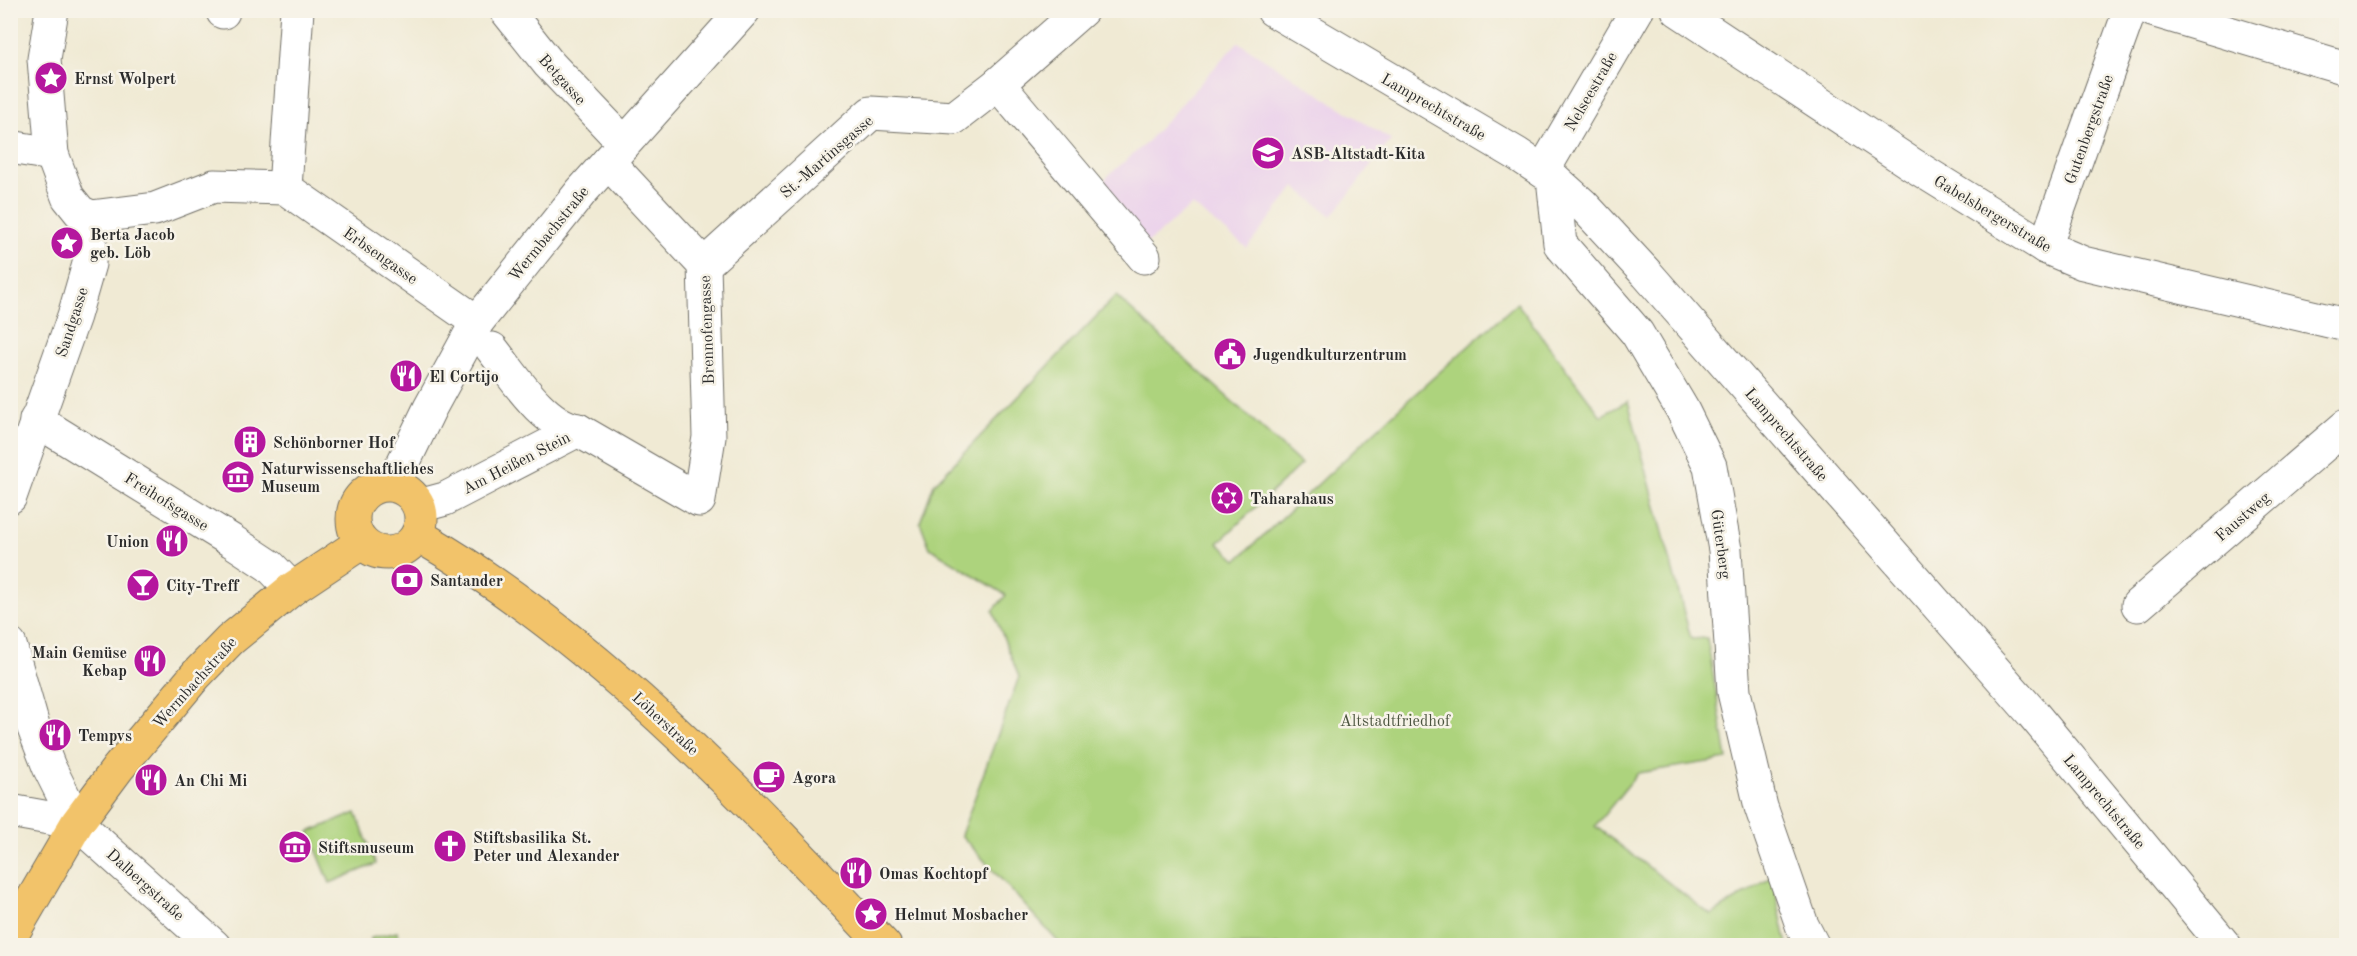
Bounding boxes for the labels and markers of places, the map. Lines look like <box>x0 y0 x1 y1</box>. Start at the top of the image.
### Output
place icon: Ernst Wolpert <box>33 60 69 96</box>
place label: Ernst Wolpert <box>74 72 176 88</box>
school or university icon: ASB-Altstadt-Kita <box>1250 135 1286 171</box>
place label: ASB-Altstadt-Kita <box>1291 147 1425 163</box>
place icon: Berta Jacob geb. Löb <box>49 225 85 261</box>
place label: Berta Jacob geb. Löb <box>90 228 175 262</box>
public building icon: Jugendkulturzentrum <box>1212 336 1248 372</box>
place label: Jugendkulturzentrum <box>1253 348 1407 364</box>
restaurant icon: El Cortijo <box>388 358 424 394</box>
place label: El Cortijo <box>429 370 499 386</box>
building icon: Schönborner Hof <box>232 424 268 460</box>
place label: Schönborner Hof <box>273 436 396 452</box>
museum icon: Naturwissenschaftliches Museum <box>220 459 256 495</box>
place label: Naturwissenschaftliches Museum <box>261 462 434 496</box>
synagogue icon: Taharahaus <box>1209 480 1245 516</box>
place label: Taharahaus <box>1250 492 1334 508</box>
restaurant icon: Union <box>154 523 190 559</box>
place label: Union <box>106 535 149 551</box>
bank icon: Santander <box>389 562 425 598</box>
bar icon: City-Treff <box>125 567 161 603</box>
place label: Santander <box>430 574 503 590</box>
place label: City-Treff <box>166 579 240 595</box>
restaurant icon: Main Gemüse Kebap <box>132 643 168 679</box>
place label: Main Gemüse Kebap <box>31 646 127 680</box>
restaurant icon: Tempvs <box>37 717 73 753</box>
place label: Tempvs <box>78 729 132 745</box>
cafe icon: Agora <box>751 759 787 795</box>
restaurant icon: An Chi Mi <box>133 762 169 798</box>
place label: Agora <box>792 771 836 787</box>
place label: An Chi Mi <box>174 774 247 790</box>
church icon: Stiftsbasilika St. Peter und Alexander <box>432 828 468 864</box>
museum icon: Stiftsmuseum <box>277 829 313 865</box>
place label: Stiftsbasilika St. Peter und Alexander <box>473 831 620 865</box>
place label: Stiftsmuseum <box>318 841 415 857</box>
restaurant icon: Omas Kochtopf <box>838 855 874 891</box>
place label: Omas Kochtopf <box>879 867 989 883</box>
place icon: Helmut Mosbacher <box>853 896 889 932</box>
place label: Helmut Mosbacher <box>894 908 1028 924</box>

